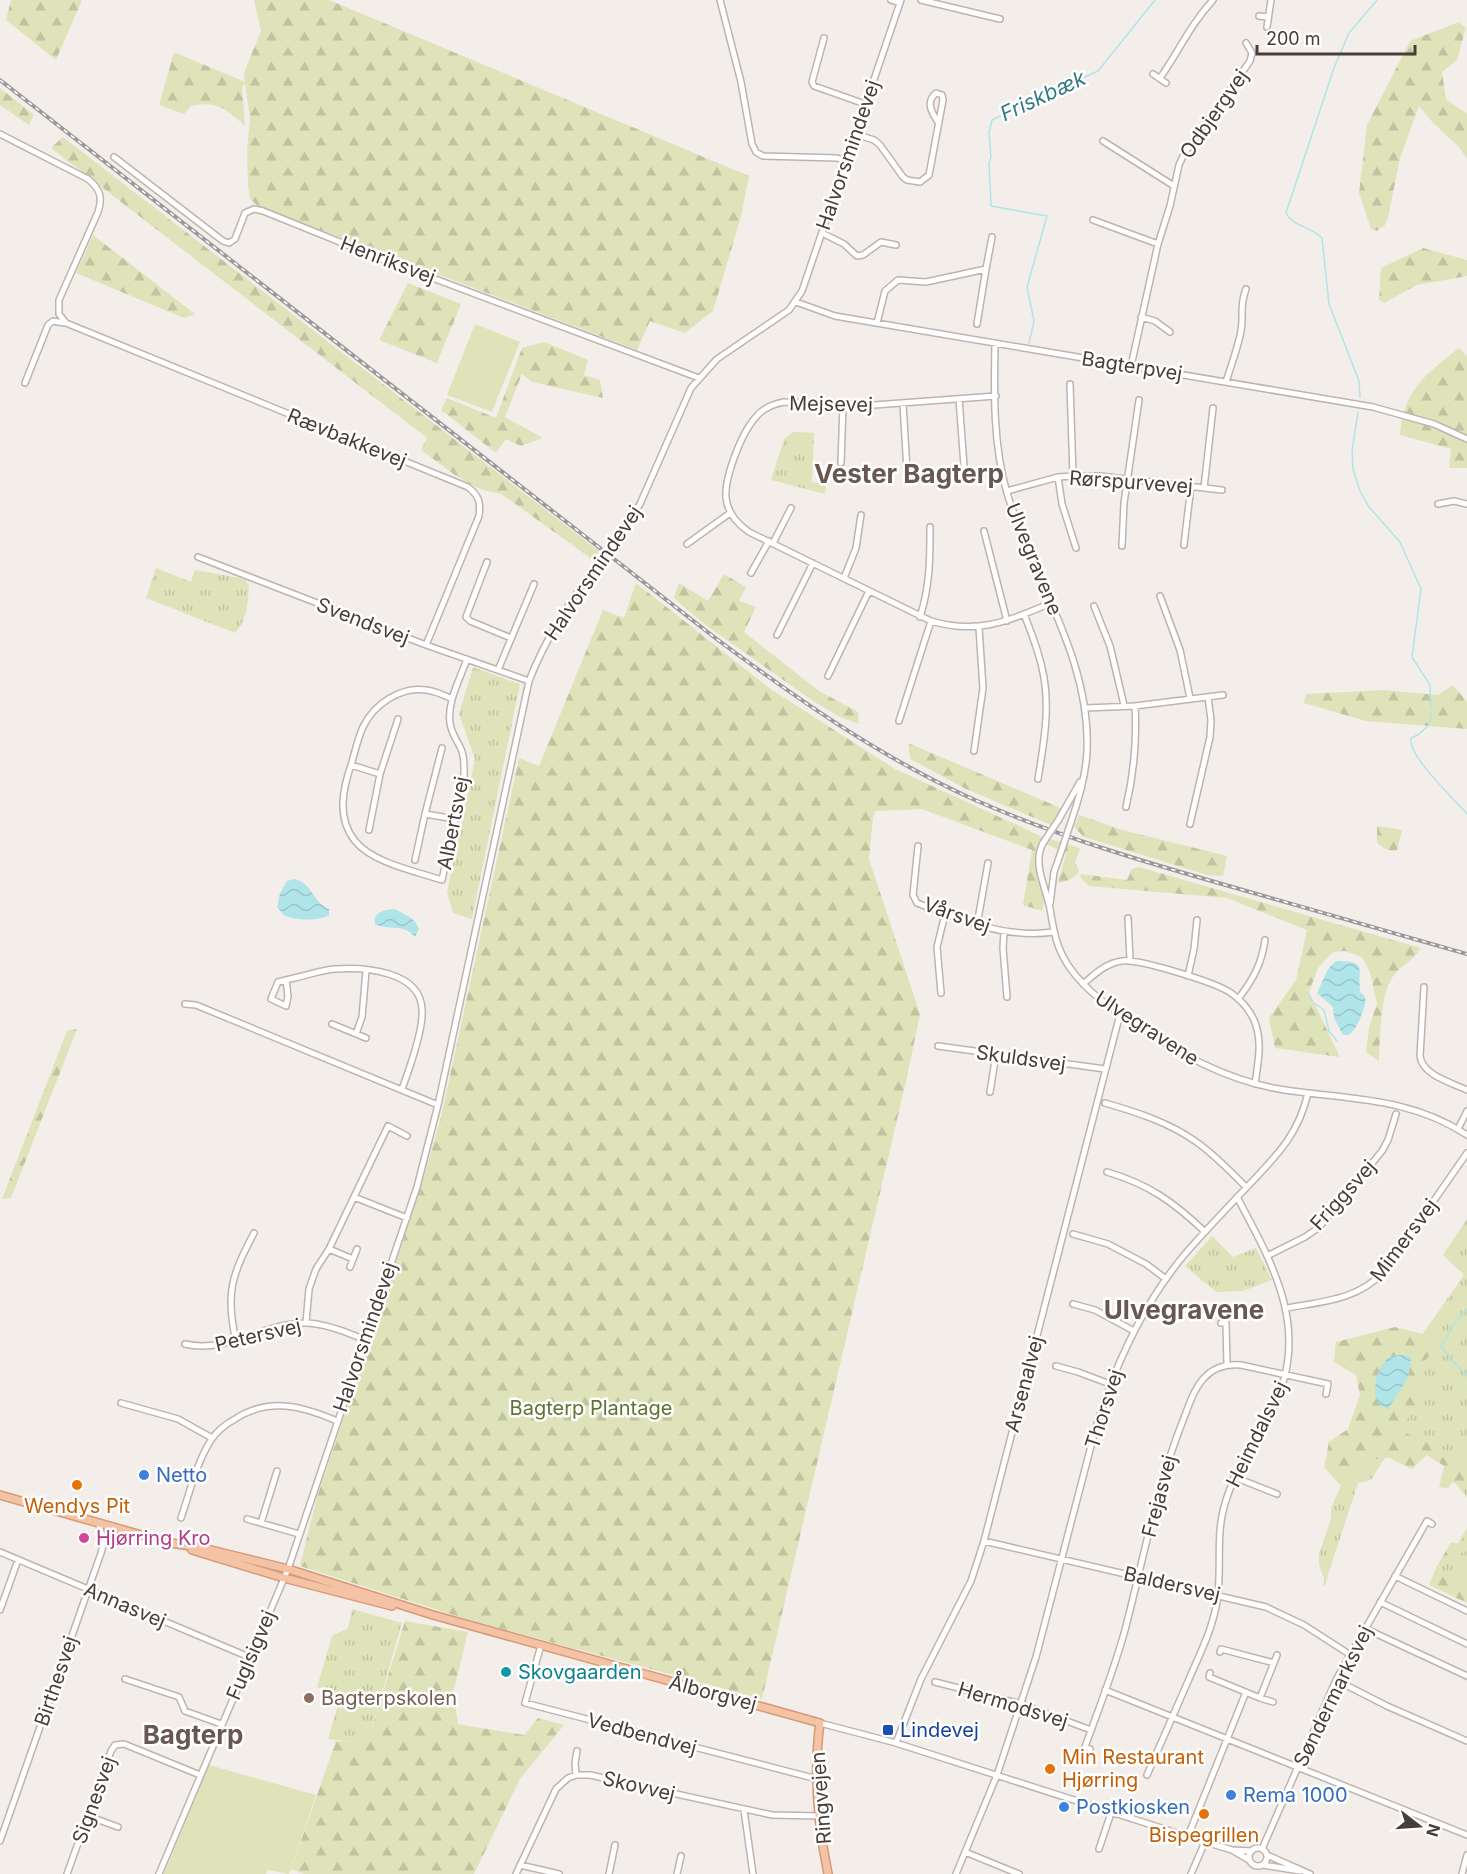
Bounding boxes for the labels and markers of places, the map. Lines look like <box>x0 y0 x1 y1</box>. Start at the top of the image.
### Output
place label: Netto <box>156 1463 207 1487</box>
marker: Netto <box>137 1468 151 1482</box>
marker: Wendys Pit <box>70 1478 84 1492</box>
place label: Wendys Pit <box>24 1494 131 1518</box>
place label: Hjørring Kro <box>96 1526 211 1550</box>
marker: Hjørring Kro <box>77 1531 91 1545</box>
place label: Skovgaarden <box>518 1660 641 1684</box>
marker: Skovgaarden <box>499 1665 513 1679</box>
place label: Bagterpskolen <box>321 1686 457 1710</box>
marker: Bagterpskolen <box>302 1691 316 1705</box>
place label: Lindevej <box>900 1718 979 1742</box>
marker: Lindevej <box>881 1723 895 1737</box>
place label: Min Restaurant Hjørring <box>1062 1745 1204 1792</box>
marker: Min Restaurant Hjørring <box>1043 1762 1057 1776</box>
place label: Rema 1000 <box>1243 1783 1348 1807</box>
marker: Rema 1000 <box>1224 1788 1238 1802</box>
place label: Postkiosken <box>1076 1795 1190 1819</box>
marker: Postkiosken <box>1057 1800 1071 1814</box>
marker: Bispegrillen <box>1197 1807 1211 1821</box>
place label: Bispegrillen <box>1149 1823 1259 1847</box>

